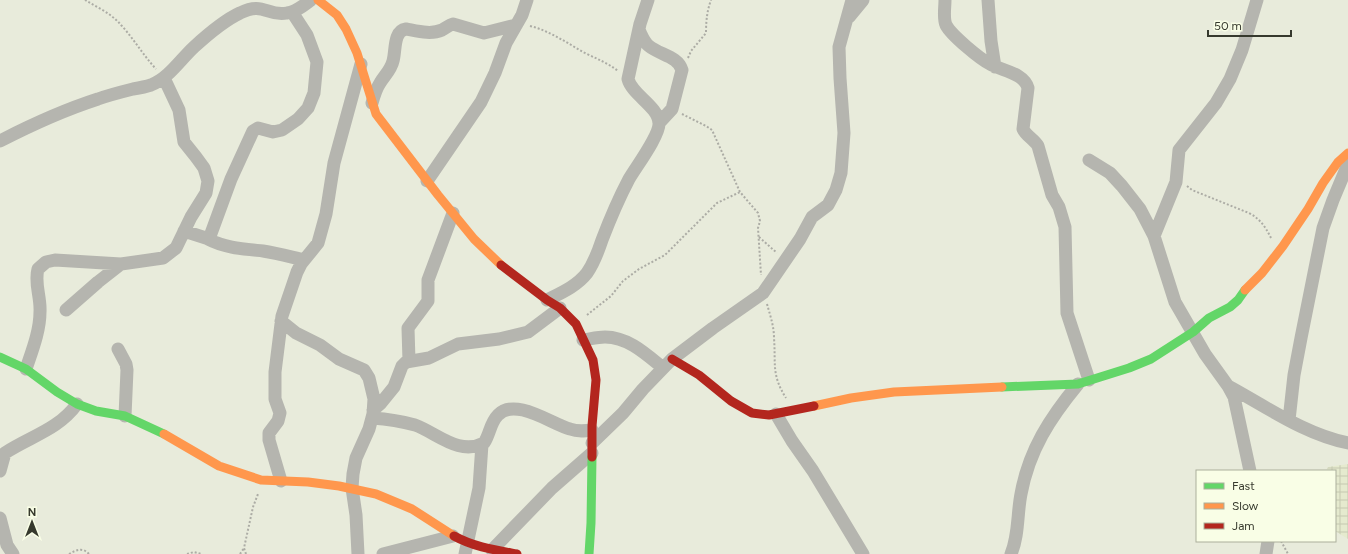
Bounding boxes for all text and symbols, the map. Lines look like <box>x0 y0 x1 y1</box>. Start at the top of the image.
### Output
scale bar <box>1208 12 1291 38</box>
text: 50 m <box>1214 19 1242 33</box>
legend <box>1196 470 1336 542</box>
text: Fast <box>1232 479 1255 493</box>
text: Slow <box>1232 499 1259 513</box>
north arrow <box>12 502 52 542</box>
text: N <box>28 506 36 519</box>
text: Jam <box>1232 519 1255 533</box>

